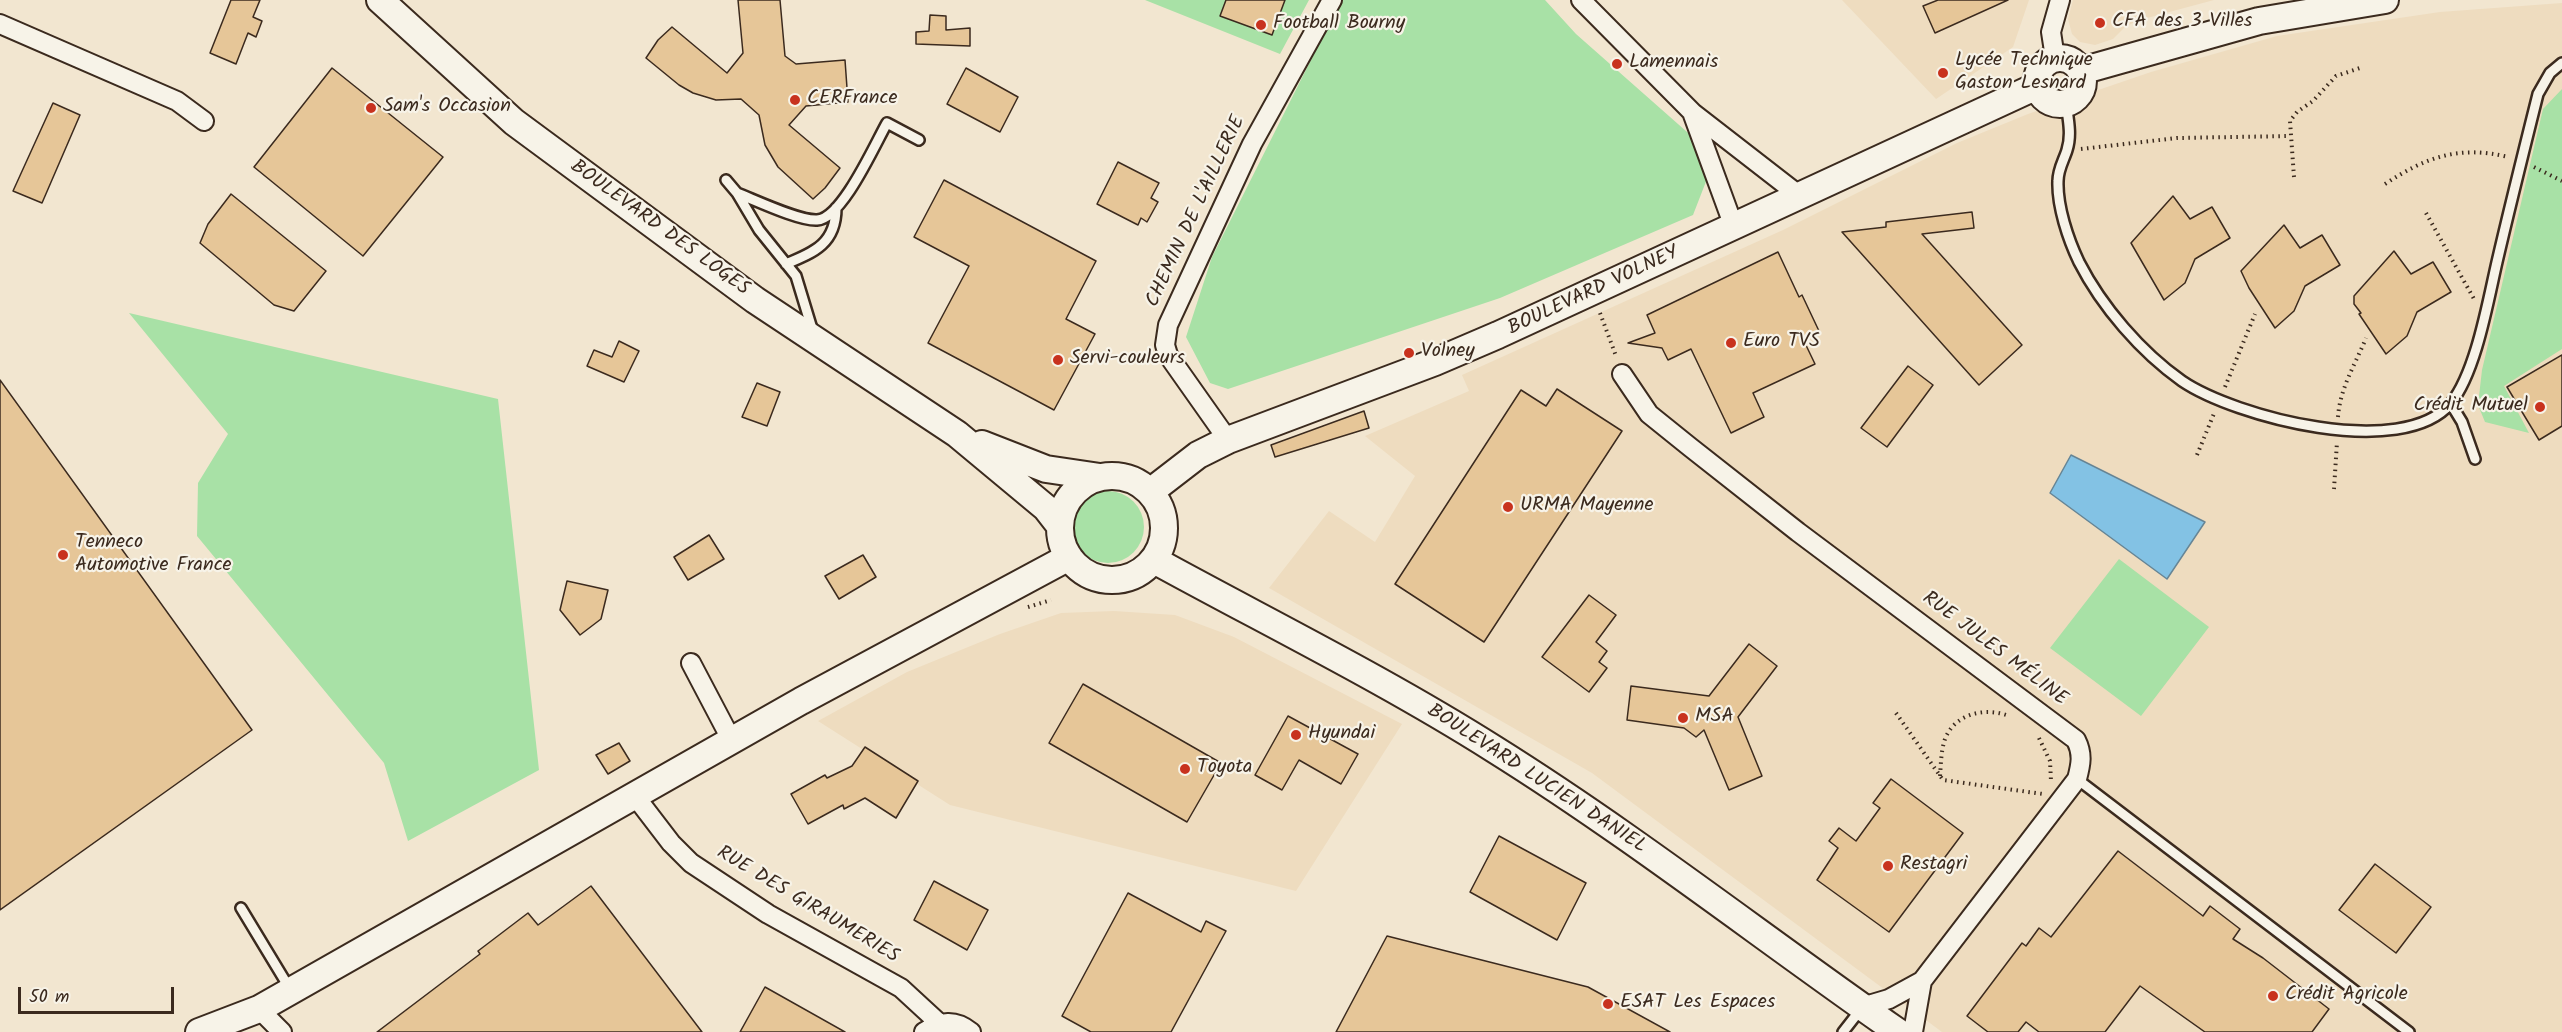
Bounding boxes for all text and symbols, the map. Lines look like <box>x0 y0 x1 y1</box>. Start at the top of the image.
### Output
place label: CFA des 3 Villes <box>2112 11 2252 35</box>
place label: Football Bourny <box>1273 13 1405 37</box>
marker: CFA des 3 Villes <box>2093 16 2107 30</box>
marker: Football Bourny <box>1254 18 1268 32</box>
place label: Lycée Technique Gaston Lesnard <box>1955 50 2093 97</box>
place label: Lamennais <box>1629 52 1718 76</box>
marker: Lamennais <box>1610 57 1624 71</box>
marker: Lycée Technique Gaston Lesnard <box>1936 66 1950 80</box>
place label: CERFrance <box>807 88 897 112</box>
marker: CERFrance <box>788 93 802 107</box>
place label: Sam's Occasion <box>383 96 511 120</box>
marker: Sam's Occasion <box>364 101 378 115</box>
street label: CHEMIN DE L'AILLERIE <box>1142 112 1252 312</box>
street label: BOULEVARD DES LOGES <box>565 156 753 302</box>
street label: BOULEVARD VOLNEY <box>1505 242 1683 342</box>
place label: Euro TVS <box>1743 331 1820 355</box>
marker: Euro TVS <box>1724 336 1738 350</box>
place label: Volney <box>1421 341 1475 365</box>
marker: Volney <box>1402 346 1416 360</box>
place label: Servi-couleurs <box>1070 348 1185 372</box>
marker: Servi-couleurs <box>1051 353 1065 367</box>
place label: Crédit Mutuel <box>2413 395 2528 419</box>
marker: Crédit Mutuel <box>2533 400 2547 414</box>
place label: URMA Mayenne <box>1520 495 1653 519</box>
marker: URMA Mayenne <box>1501 500 1515 514</box>
place label: Tenneco Automotive France <box>75 532 232 579</box>
marker: Tenneco Automotive France <box>56 548 70 562</box>
street label: RUE JULES MÉLINE <box>1917 588 2071 712</box>
street label: BOULEVARD LUCIEN DANIEL <box>1422 700 1650 860</box>
place label: MSA <box>1695 706 1734 730</box>
marker: MSA <box>1676 711 1690 725</box>
place label: Hyundai <box>1308 723 1375 747</box>
marker: Hyundai <box>1289 728 1303 742</box>
place label: Toyota <box>1197 757 1252 781</box>
marker: Toyota <box>1178 762 1192 776</box>
street label: RUE DES GIRAUMERIES <box>711 842 903 970</box>
place label: Restagri <box>1900 854 1967 878</box>
marker: Restagri <box>1881 859 1895 873</box>
scale bar <box>21 975 177 1013</box>
text: 50 m <box>29 983 69 1012</box>
place label: Crédit Agricole <box>2285 984 2408 1008</box>
marker: Crédit Agricole <box>2266 989 2280 1003</box>
place label: ESAT Les Espaces <box>1620 992 1775 1016</box>
marker: ESAT Les Espaces <box>1601 997 1615 1011</box>

